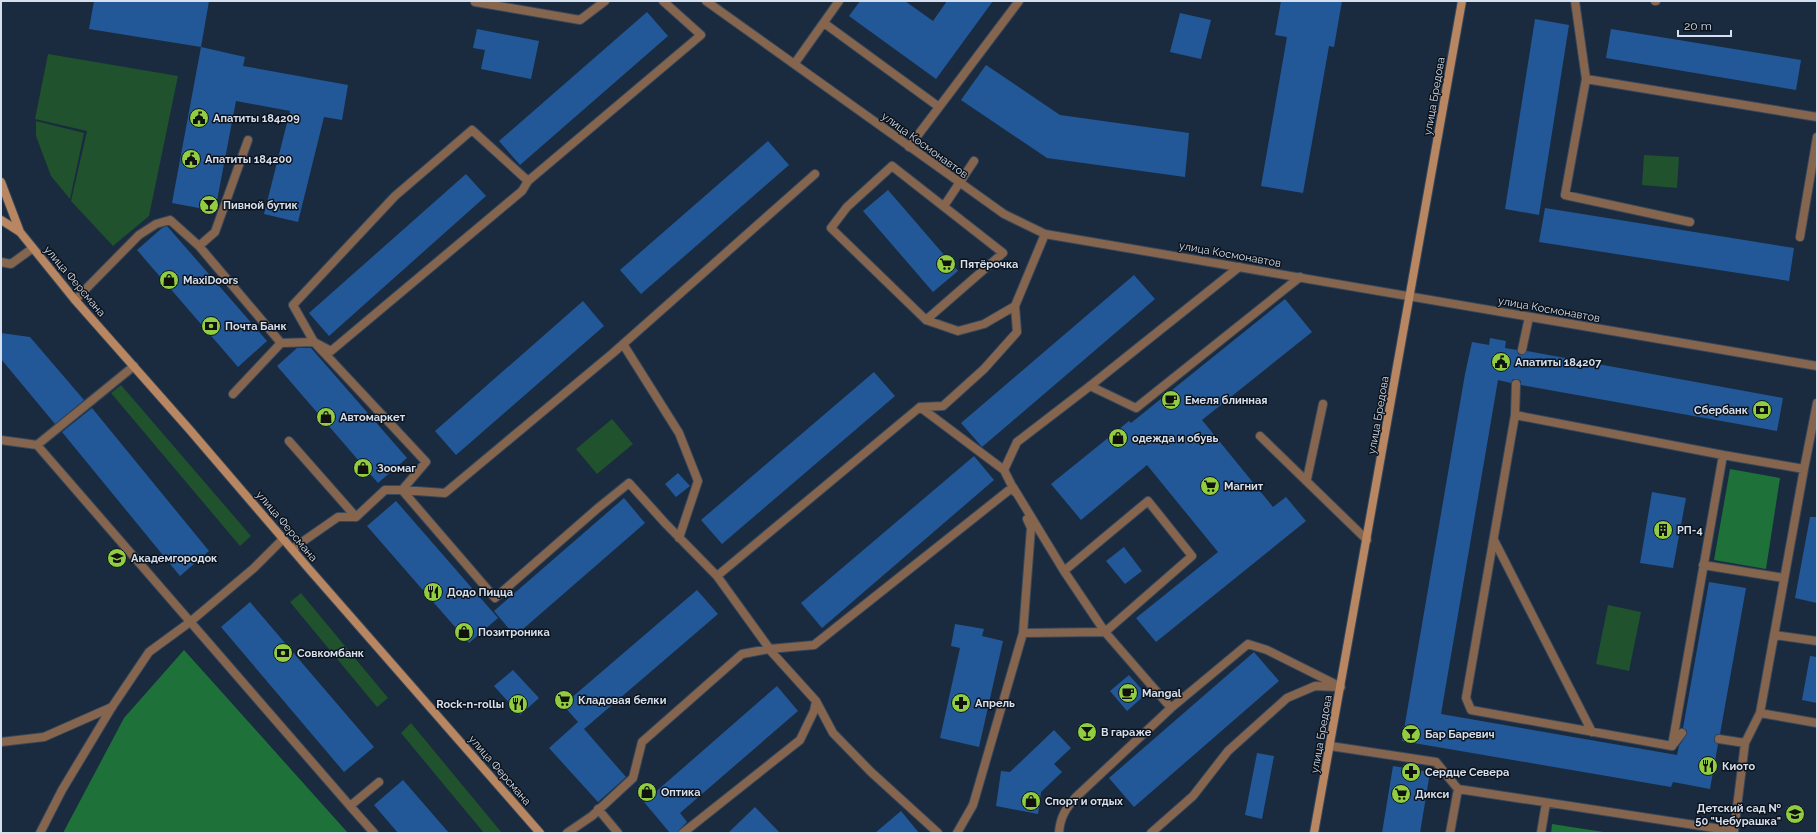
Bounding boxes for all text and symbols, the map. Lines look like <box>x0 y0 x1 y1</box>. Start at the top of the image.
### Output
scale bar <box>1678 12 1731 38</box>
text: 20 m <box>1684 19 1712 33</box>
street label: улица Бредова <box>1421 56 1448 136</box>
public building icon: Апатиты 184209 <box>188 107 210 129</box>
street label: улица Космонавтов <box>879 110 970 181</box>
place label: Апатиты 184209 <box>213 112 300 125</box>
public building icon: Апатиты 184200 <box>180 148 202 170</box>
place label: Апатиты 184200 <box>205 153 292 166</box>
bar icon: Пивной бутик <box>198 194 220 216</box>
place label: Пивной бутик <box>223 199 299 212</box>
street label: улица Космонавтов <box>1178 239 1282 270</box>
street label: улица Ферсмана <box>41 243 108 319</box>
supermarket icon: Пятёрочка <box>935 253 957 275</box>
place label: Пятёрочка <box>960 258 1018 271</box>
shop icon: MaxiDoors <box>158 269 180 291</box>
place label: MaxiDoors <box>183 274 239 287</box>
street label: улица Космонавтов <box>1497 294 1601 325</box>
bank icon: Почта Банк <box>200 315 222 337</box>
place label: Почта Банк <box>225 320 287 333</box>
public building icon: Апатиты 184207 <box>1490 351 1512 373</box>
place label: Апатиты 184207 <box>1515 356 1602 369</box>
street label: улица Бредова <box>1365 375 1392 455</box>
cafe icon: Емеля блинная <box>1160 389 1182 411</box>
place label: Емеля блинная <box>1185 394 1267 407</box>
bank icon: Сбербанк <box>1751 399 1773 421</box>
place label: Сбербанк <box>1694 404 1749 417</box>
shop icon: Автомаркет <box>315 406 337 428</box>
place label: Автомаркет <box>340 411 406 424</box>
shop icon: одежда и обувь <box>1107 427 1129 449</box>
place label: одежда и обувь <box>1132 432 1218 445</box>
shop icon: Зоомаг <box>352 457 374 479</box>
place label: Зоомаг <box>377 462 416 475</box>
supermarket icon: Магнит <box>1199 475 1221 497</box>
place label: Магнит <box>1224 480 1264 493</box>
street label: улица Ферсмана <box>253 488 320 564</box>
building icon: РП-4 <box>1652 519 1674 541</box>
place label: РП-4 <box>1677 524 1703 537</box>
school or university icon: Академгородок <box>106 547 128 569</box>
place label: Академгородок <box>131 552 218 565</box>
restaurant icon: Додо Пицца <box>422 581 444 603</box>
place label: Додо Пицца <box>447 586 513 599</box>
shop icon: Позитроника <box>453 621 475 643</box>
place label: Позитроника <box>478 626 550 639</box>
bank icon: Совкомбанк <box>272 642 294 664</box>
place label: Совкомбанк <box>297 647 365 660</box>
cafe icon: Mangal <box>1117 682 1139 704</box>
place label: Mangal <box>1142 687 1182 700</box>
supermarket icon: Кладовая белки <box>553 689 575 711</box>
pharmacy icon: Апрель <box>950 692 972 714</box>
restaurant icon: Rock-n-rollы <box>507 693 529 715</box>
place label: Кладовая белки <box>578 694 667 707</box>
street label: улица Бредова <box>1308 694 1335 774</box>
place label: Апрель <box>975 697 1015 710</box>
place label: Rock-n-rollы <box>436 698 504 711</box>
bar icon: В гараже <box>1076 721 1098 743</box>
bar icon: Бар Баревич <box>1400 723 1422 745</box>
place label: В гараже <box>1101 726 1152 739</box>
place label: Бар Баревич <box>1425 728 1495 741</box>
street label: улица Ферсмана <box>466 733 533 808</box>
restaurant icon: Киото <box>1697 755 1719 777</box>
place label: Киото <box>1722 760 1755 773</box>
pharmacy icon: Сердце Севера <box>1400 761 1422 783</box>
place label: Сердце Севера <box>1425 766 1509 779</box>
shop icon: Оптика <box>636 781 658 803</box>
supermarket icon: Дикси <box>1390 783 1412 805</box>
place label: Оптика <box>661 786 701 799</box>
place label: Дикси <box>1415 788 1450 801</box>
shop icon: Спорт и отдых <box>1020 790 1042 812</box>
place label: Спорт и отдых <box>1045 795 1123 808</box>
place label: Детский сад № 50 "Чебурашка" <box>1695 802 1781 828</box>
school or university icon: Детский сад № 50 "Чебурашка" <box>1784 803 1806 825</box>

